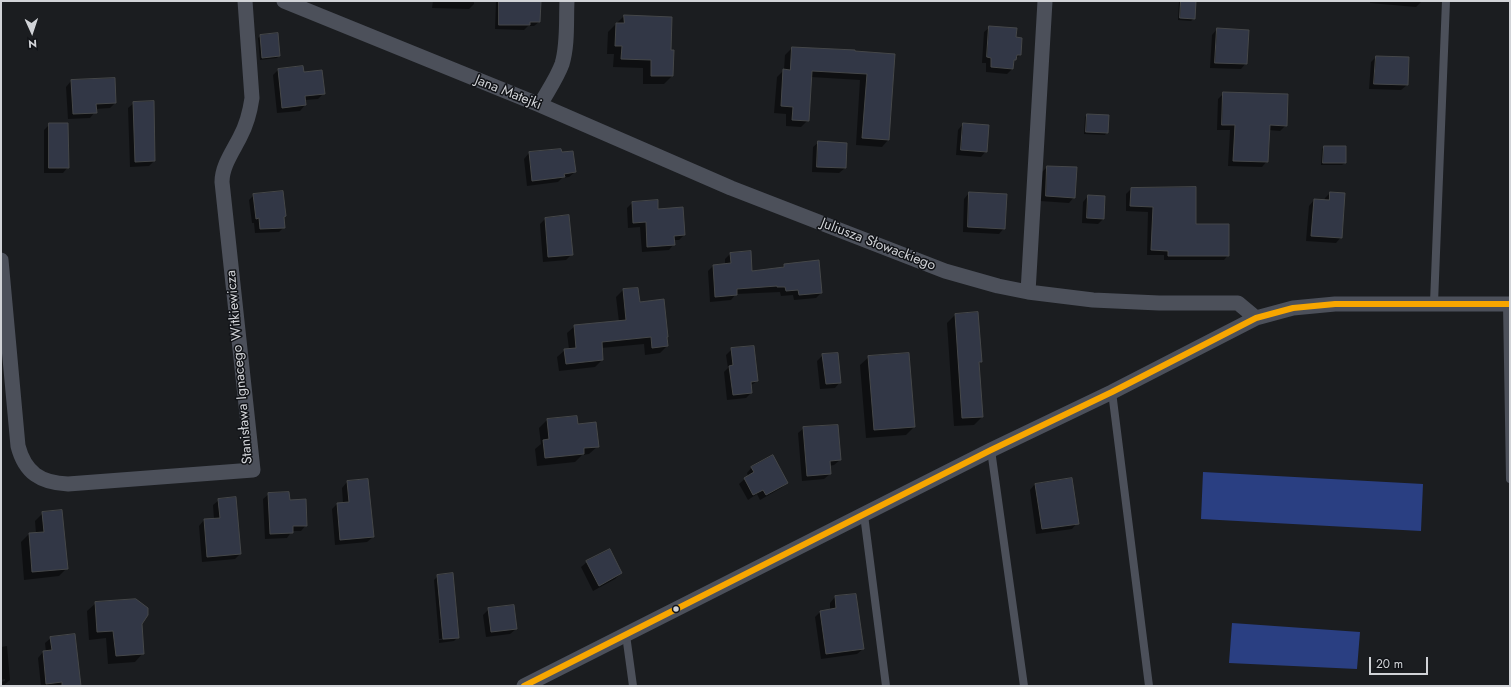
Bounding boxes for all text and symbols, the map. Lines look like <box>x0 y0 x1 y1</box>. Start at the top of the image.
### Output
north arrow <box>12 12 52 52</box>
text: N <box>28 36 37 52</box>
street label: Jana Matejki <box>472 72 544 114</box>
street label: Juliusza Słowackiego <box>818 215 938 275</box>
street label: Stanisława Ignacego Witkiewicza <box>223 269 257 465</box>
unlabelled marker <box>671 604 681 614</box>
scale bar <box>1371 649 1430 675</box>
text: 20 m <box>1376 655 1403 673</box>

